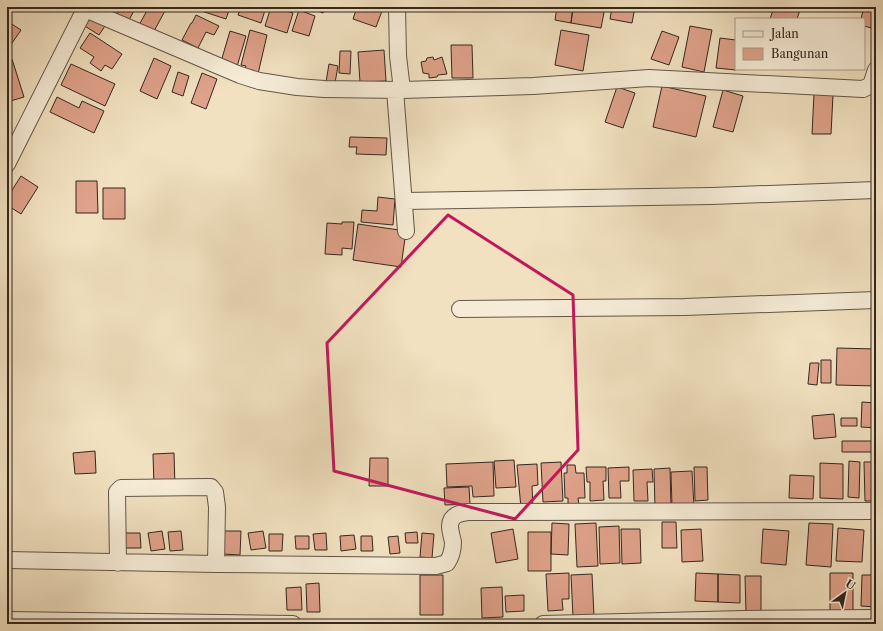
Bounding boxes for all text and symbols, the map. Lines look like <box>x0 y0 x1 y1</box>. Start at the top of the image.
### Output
legend <box>735 18 865 70</box>
text: Jalan <box>769 26 799 41</box>
text: Bangunan <box>771 46 829 61</box>
north arrow <box>825 573 865 613</box>
text: U <box>843 576 858 593</box>

